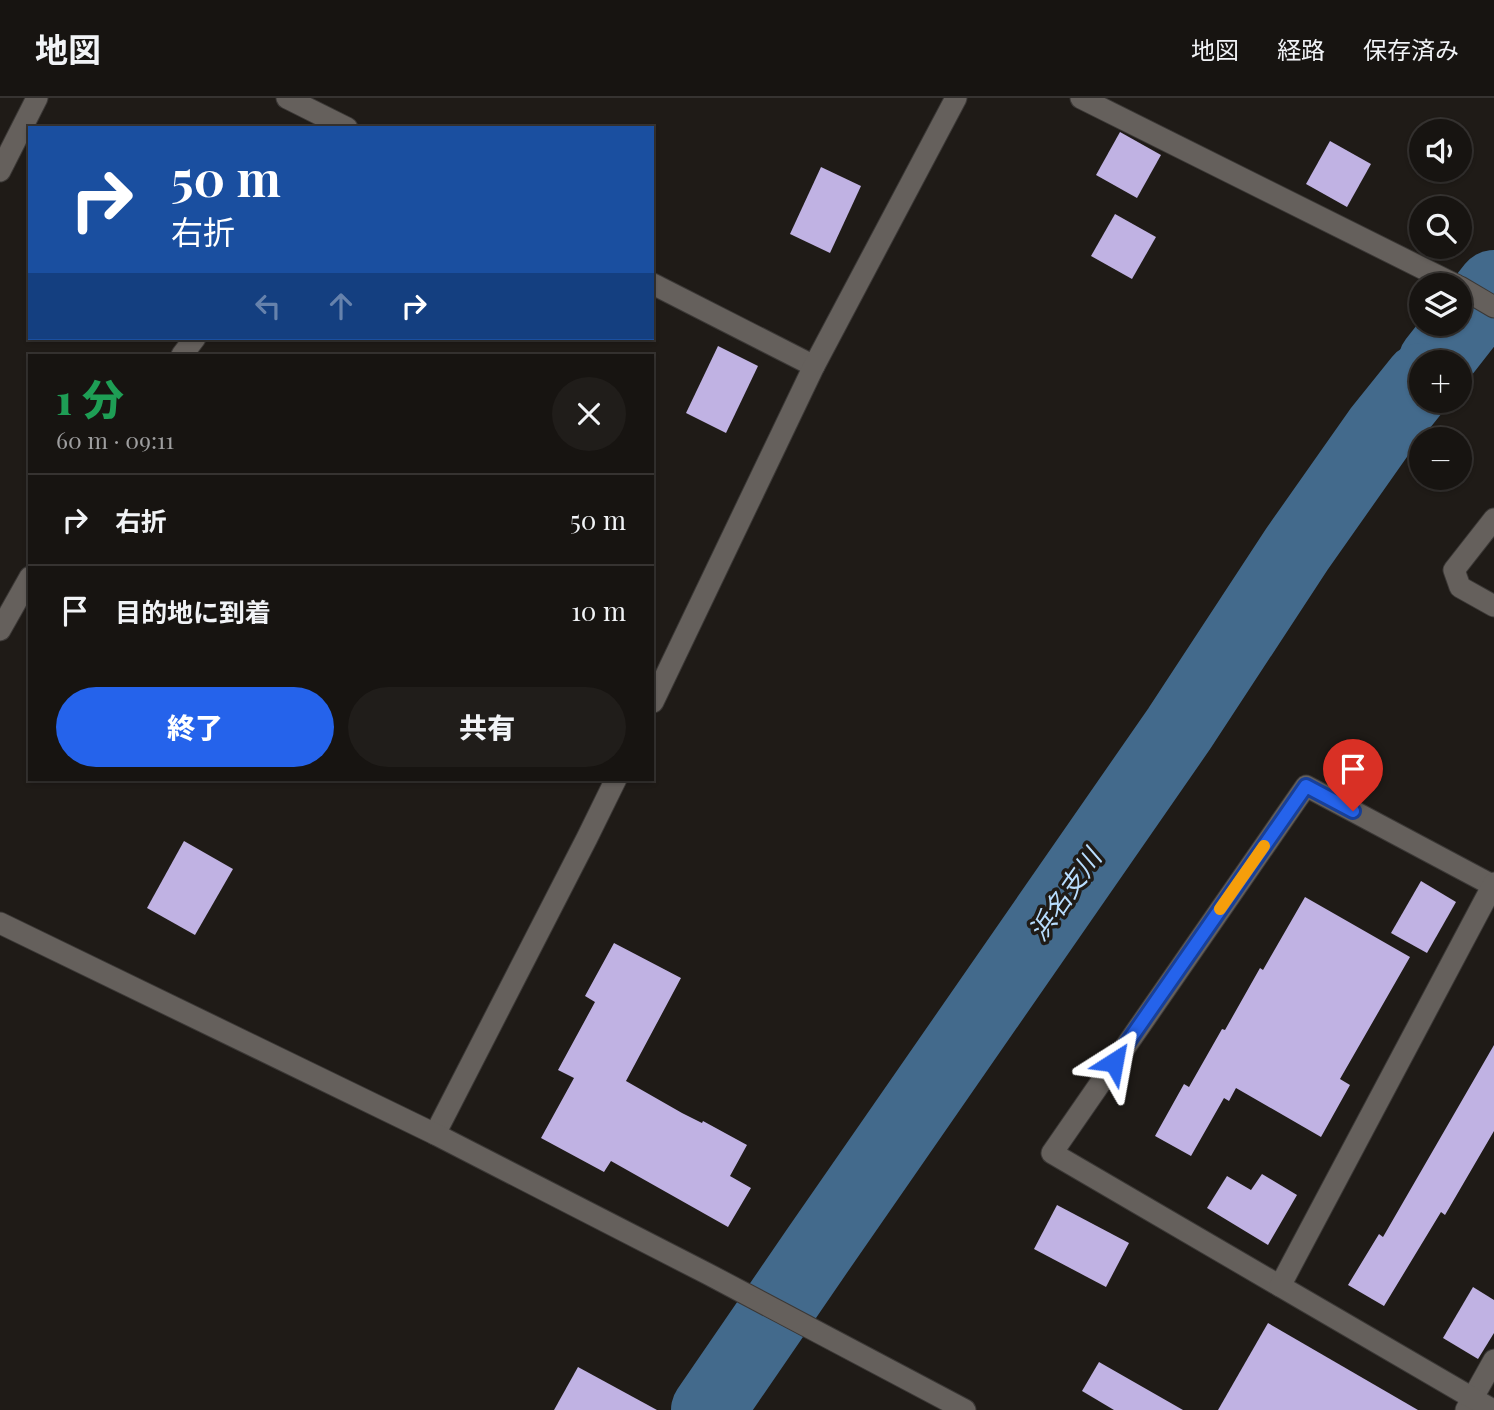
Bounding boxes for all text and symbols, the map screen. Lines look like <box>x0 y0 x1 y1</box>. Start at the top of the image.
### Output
text: 地図 <box>35 26 101 70</box>
text: 地図 <box>1191 33 1239 65</box>
text: 経路 <box>1277 33 1325 65</box>
text: 保存済み <box>1363 33 1459 65</box>
map controls <box>1409 119 1472 490</box>
button: sound <box>1409 119 1472 182</box>
text: 50 m <box>171 144 281 209</box>
icon: right <box>56 154 147 245</box>
button: search <box>1409 196 1472 259</box>
text: 右折 <box>171 209 235 252</box>
button: layers <box>1409 273 1472 336</box>
icon: left <box>249 287 287 325</box>
icon: ahead <box>322 287 360 325</box>
icon: right <box>395 287 433 325</box>
button: + <box>1409 350 1472 413</box>
text: 1 分 <box>56 370 124 426</box>
button: close <box>552 377 626 451</box>
text: 60 m · 09:11 <box>56 424 174 455</box>
button: − <box>1409 427 1472 490</box>
icon: right <box>56 501 94 539</box>
text: 50 m <box>570 502 626 537</box>
text: 右折 <box>115 503 167 538</box>
icon: arrive <box>56 592 94 630</box>
text: 10 m <box>571 593 626 628</box>
text: 目的地に到着 <box>115 594 271 629</box>
button: 終了 <box>56 687 334 767</box>
button: 共有 <box>348 687 626 767</box>
pin <box>1323 739 1383 811</box>
icon: arrive <box>1334 750 1372 788</box>
water label: 浜名支川 <box>1020 839 1110 947</box>
position arrow <box>1077 1025 1151 1099</box>

